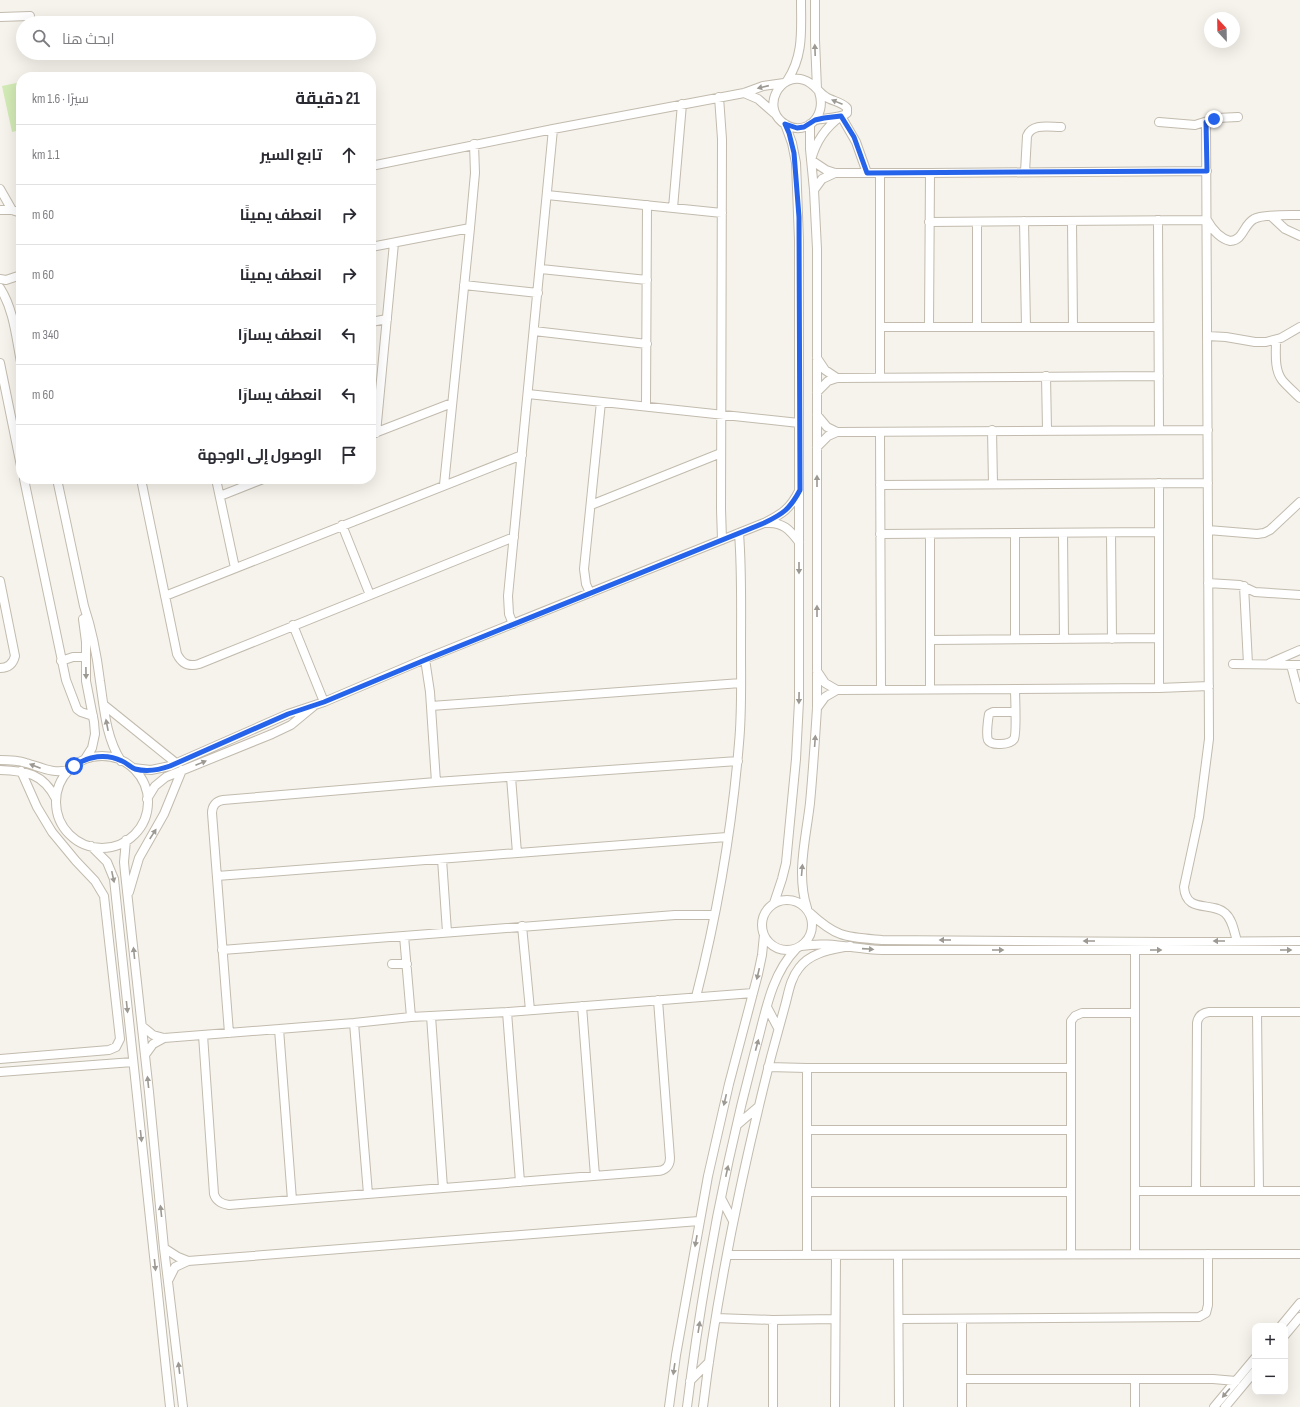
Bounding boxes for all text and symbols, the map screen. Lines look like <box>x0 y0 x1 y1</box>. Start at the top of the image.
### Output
north arrow <box>1204 12 1240 48</box>
search box <box>16 16 376 60</box>
icon: search <box>30 27 52 49</box>
text: ابحث هنا <box>62 30 115 49</box>
one-way arrow <box>812 44 819 56</box>
one-way arrow <box>757 84 770 90</box>
text: 21 دقيقة <box>295 89 360 109</box>
text: سيرًا · 1.6 km <box>32 91 89 107</box>
one-way arrow <box>831 99 843 105</box>
route end <box>1205 110 1223 128</box>
icon: ahead <box>338 144 360 166</box>
text: تابع السير <box>260 146 322 165</box>
text: 1.1 km <box>32 147 59 163</box>
icon: right <box>338 204 360 226</box>
text: انعطف يمينًا <box>240 206 322 225</box>
text: 60 m <box>32 207 54 223</box>
icon: right <box>338 264 360 286</box>
text: انعطف يمينًا <box>240 266 322 285</box>
text: 60 m <box>32 267 54 283</box>
icon: left <box>338 324 360 346</box>
text: انعطف يسارًا <box>238 326 322 345</box>
text: 340 m <box>32 327 59 343</box>
icon: left <box>338 384 360 406</box>
text: انعطف يسارًا <box>238 386 322 405</box>
text: 60 m <box>32 387 54 403</box>
icon: arrive <box>338 444 360 466</box>
text: الوصول إلى الوجهة <box>198 446 322 465</box>
one-way arrow <box>814 474 820 487</box>
one-way arrow <box>796 562 802 575</box>
one-way arrow <box>814 604 820 617</box>
one-way arrow <box>83 667 89 680</box>
one-way arrow <box>796 692 802 705</box>
one-way arrow <box>104 718 110 731</box>
one-way arrow <box>811 735 818 747</box>
route start <box>65 757 83 775</box>
one-way arrow <box>195 759 207 765</box>
one-way arrow <box>28 762 40 768</box>
one-way arrow <box>149 829 156 840</box>
one-way arrow <box>799 864 805 876</box>
one-way arrow <box>110 871 116 884</box>
one-way arrow <box>938 937 951 943</box>
one-way arrow <box>1082 938 1095 944</box>
one-way arrow <box>1212 938 1225 944</box>
one-way arrow <box>862 945 874 952</box>
one-way arrow <box>131 947 137 959</box>
one-way arrow <box>992 947 1005 953</box>
one-way arrow <box>1150 947 1163 953</box>
one-way arrow <box>1280 947 1293 953</box>
one-way arrow <box>755 968 761 980</box>
one-way arrow <box>124 1001 130 1013</box>
one-way arrow <box>754 1039 760 1051</box>
one-way arrow <box>145 1076 151 1088</box>
one-way arrow <box>722 1094 728 1106</box>
one-way arrow <box>138 1130 144 1142</box>
one-way arrow <box>724 1165 730 1178</box>
one-way arrow <box>158 1205 164 1217</box>
one-way arrow <box>693 1235 699 1247</box>
one-way arrow <box>152 1259 158 1271</box>
one-way arrow <box>696 1321 702 1333</box>
map controls <box>1252 1323 1288 1395</box>
button: + <box>1252 1323 1288 1359</box>
button: − <box>1252 1359 1288 1395</box>
one-way arrow <box>176 1362 182 1374</box>
one-way arrow <box>671 1363 677 1375</box>
one-way arrow <box>1221 1388 1230 1399</box>

